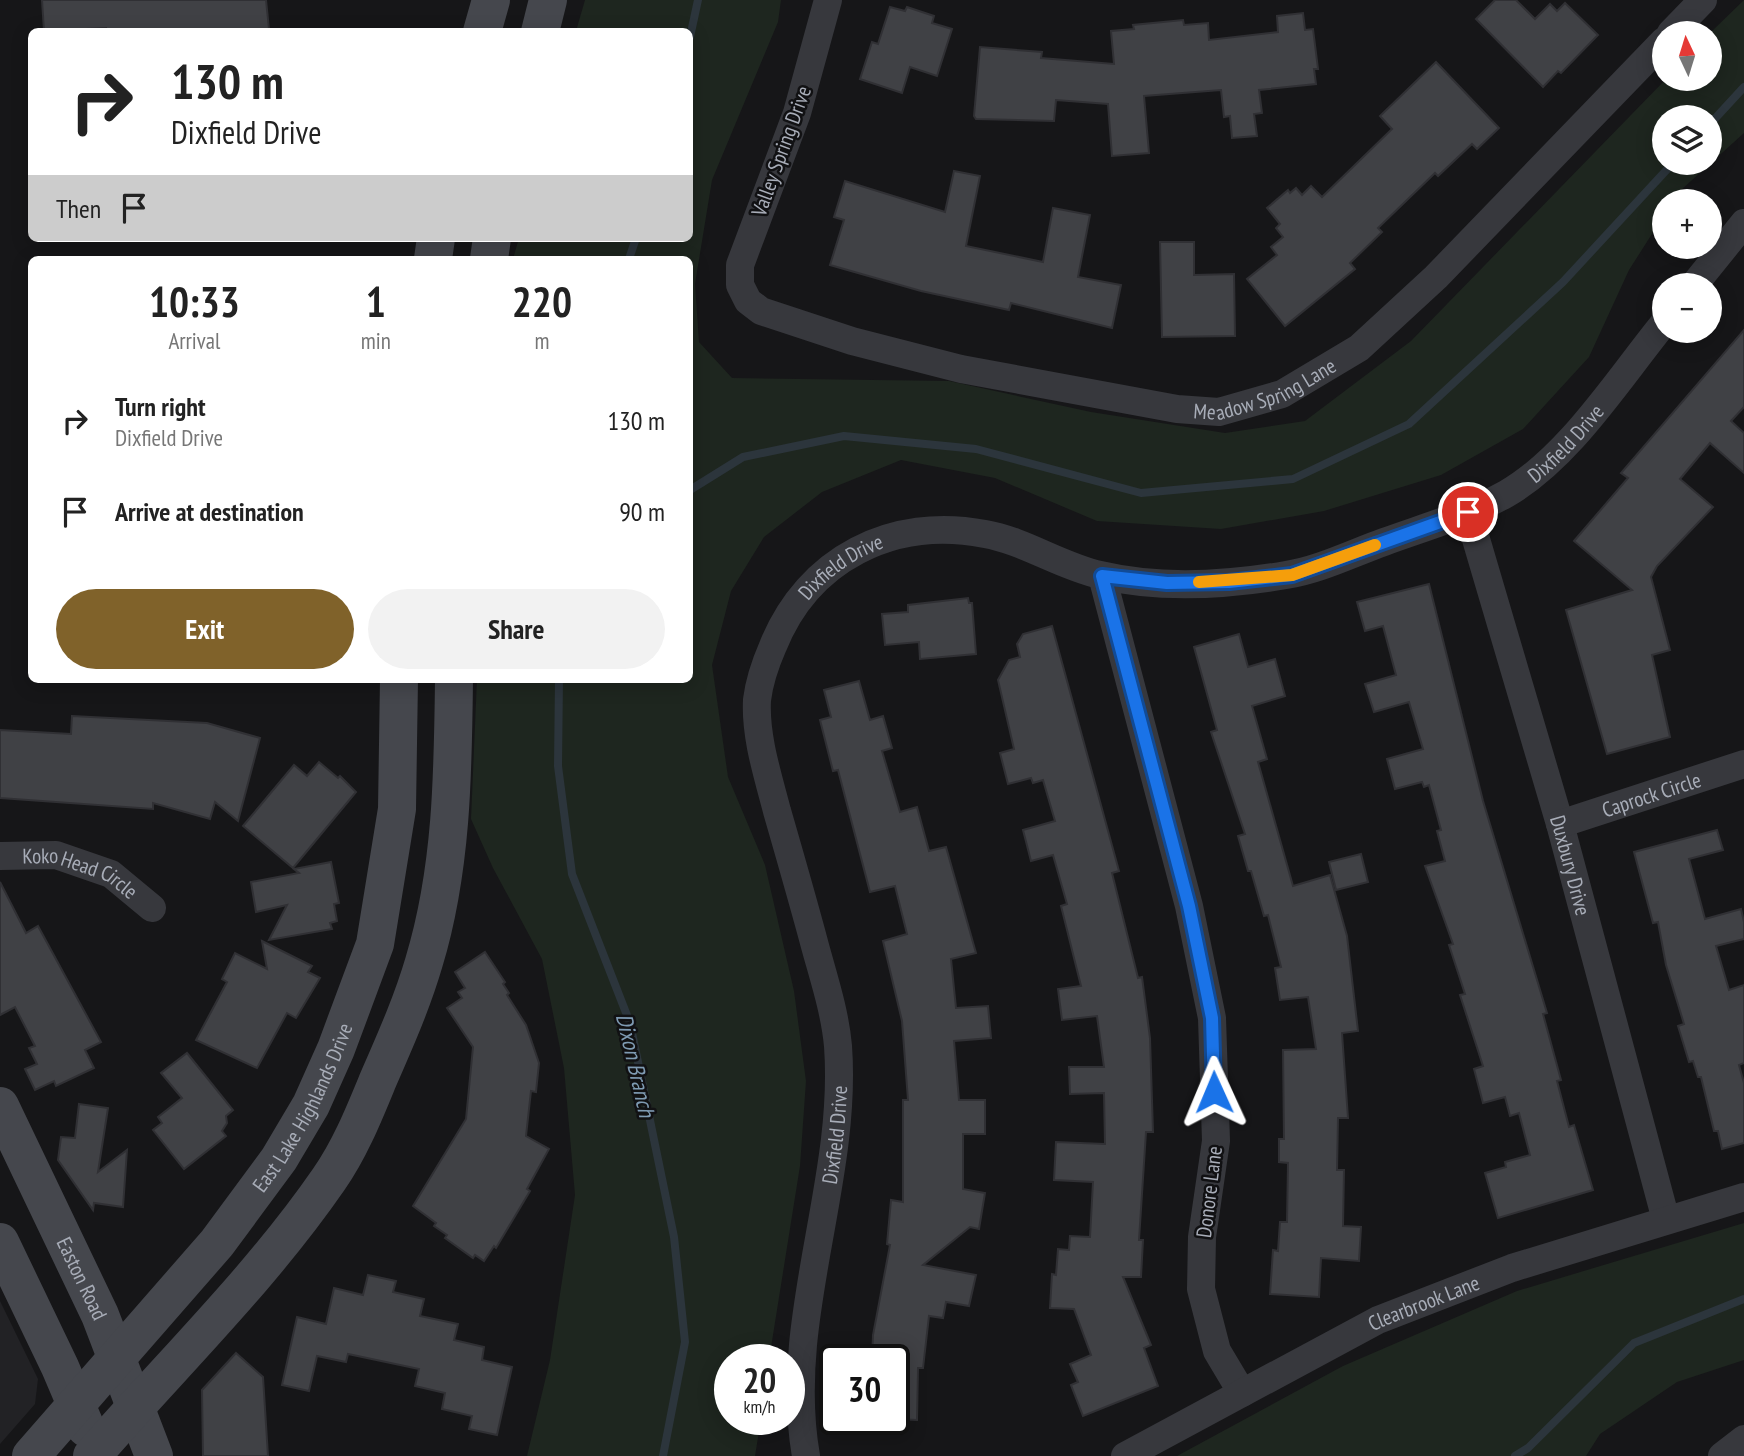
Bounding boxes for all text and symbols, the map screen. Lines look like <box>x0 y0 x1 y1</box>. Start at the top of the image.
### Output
north arrow <box>1652 21 1722 91</box>
map controls <box>1652 21 1722 343</box>
text: 130 m <box>171 49 284 113</box>
icon: right <box>56 56 147 147</box>
street label: Valley Spring Drive <box>745 82 817 221</box>
button: layers <box>1652 105 1722 175</box>
text: Dixfield Drive <box>171 111 321 153</box>
icon: arrive <box>115 189 153 227</box>
button: + <box>1652 189 1722 259</box>
text: Then <box>56 192 101 225</box>
button: − <box>1652 273 1722 343</box>
text: 10:33 <box>149 274 240 329</box>
text: 1 <box>366 274 386 329</box>
text: 220 <box>512 274 572 329</box>
text: Arrival <box>168 326 220 355</box>
text: min <box>361 326 391 355</box>
text: m <box>534 326 549 355</box>
street label: Meadow Spring Lane <box>1193 352 1340 426</box>
text: Turn right <box>115 390 206 423</box>
street label: Dixfield Drive <box>1522 398 1609 488</box>
icon: right <box>56 402 94 440</box>
text: 130 m <box>607 404 665 437</box>
text: Dixfield Drive <box>115 423 223 452</box>
pin <box>1438 482 1498 542</box>
icon: arrive <box>56 493 94 531</box>
icon: arrive <box>1449 493 1487 531</box>
text: Arrive at destination <box>115 495 304 528</box>
text: 90 m <box>619 495 665 528</box>
street label: Dixfield Drive <box>792 527 886 605</box>
button: Exit <box>56 589 354 669</box>
button: Share <box>368 589 665 669</box>
street label: Caprock Circle <box>1598 766 1704 823</box>
street label: Duxbury Drive <box>1545 812 1597 918</box>
street label: Koko Head Circle <box>22 841 144 904</box>
water label: Dixon Branch <box>610 1010 662 1122</box>
street label: East Lake Highlands Drive <box>246 1019 358 1197</box>
position arrow <box>1177 1055 1251 1129</box>
street label: Dixfield Drive <box>815 1085 852 1186</box>
street label: Donore Lane <box>1190 1145 1228 1239</box>
street label: Easton Road <box>51 1232 114 1324</box>
street label: Clearbrook Lane <box>1363 1269 1483 1337</box>
speed limit sign: 30 <box>819 1344 910 1435</box>
text: 20 <box>743 1357 776 1403</box>
text: km/h <box>744 1395 775 1418</box>

